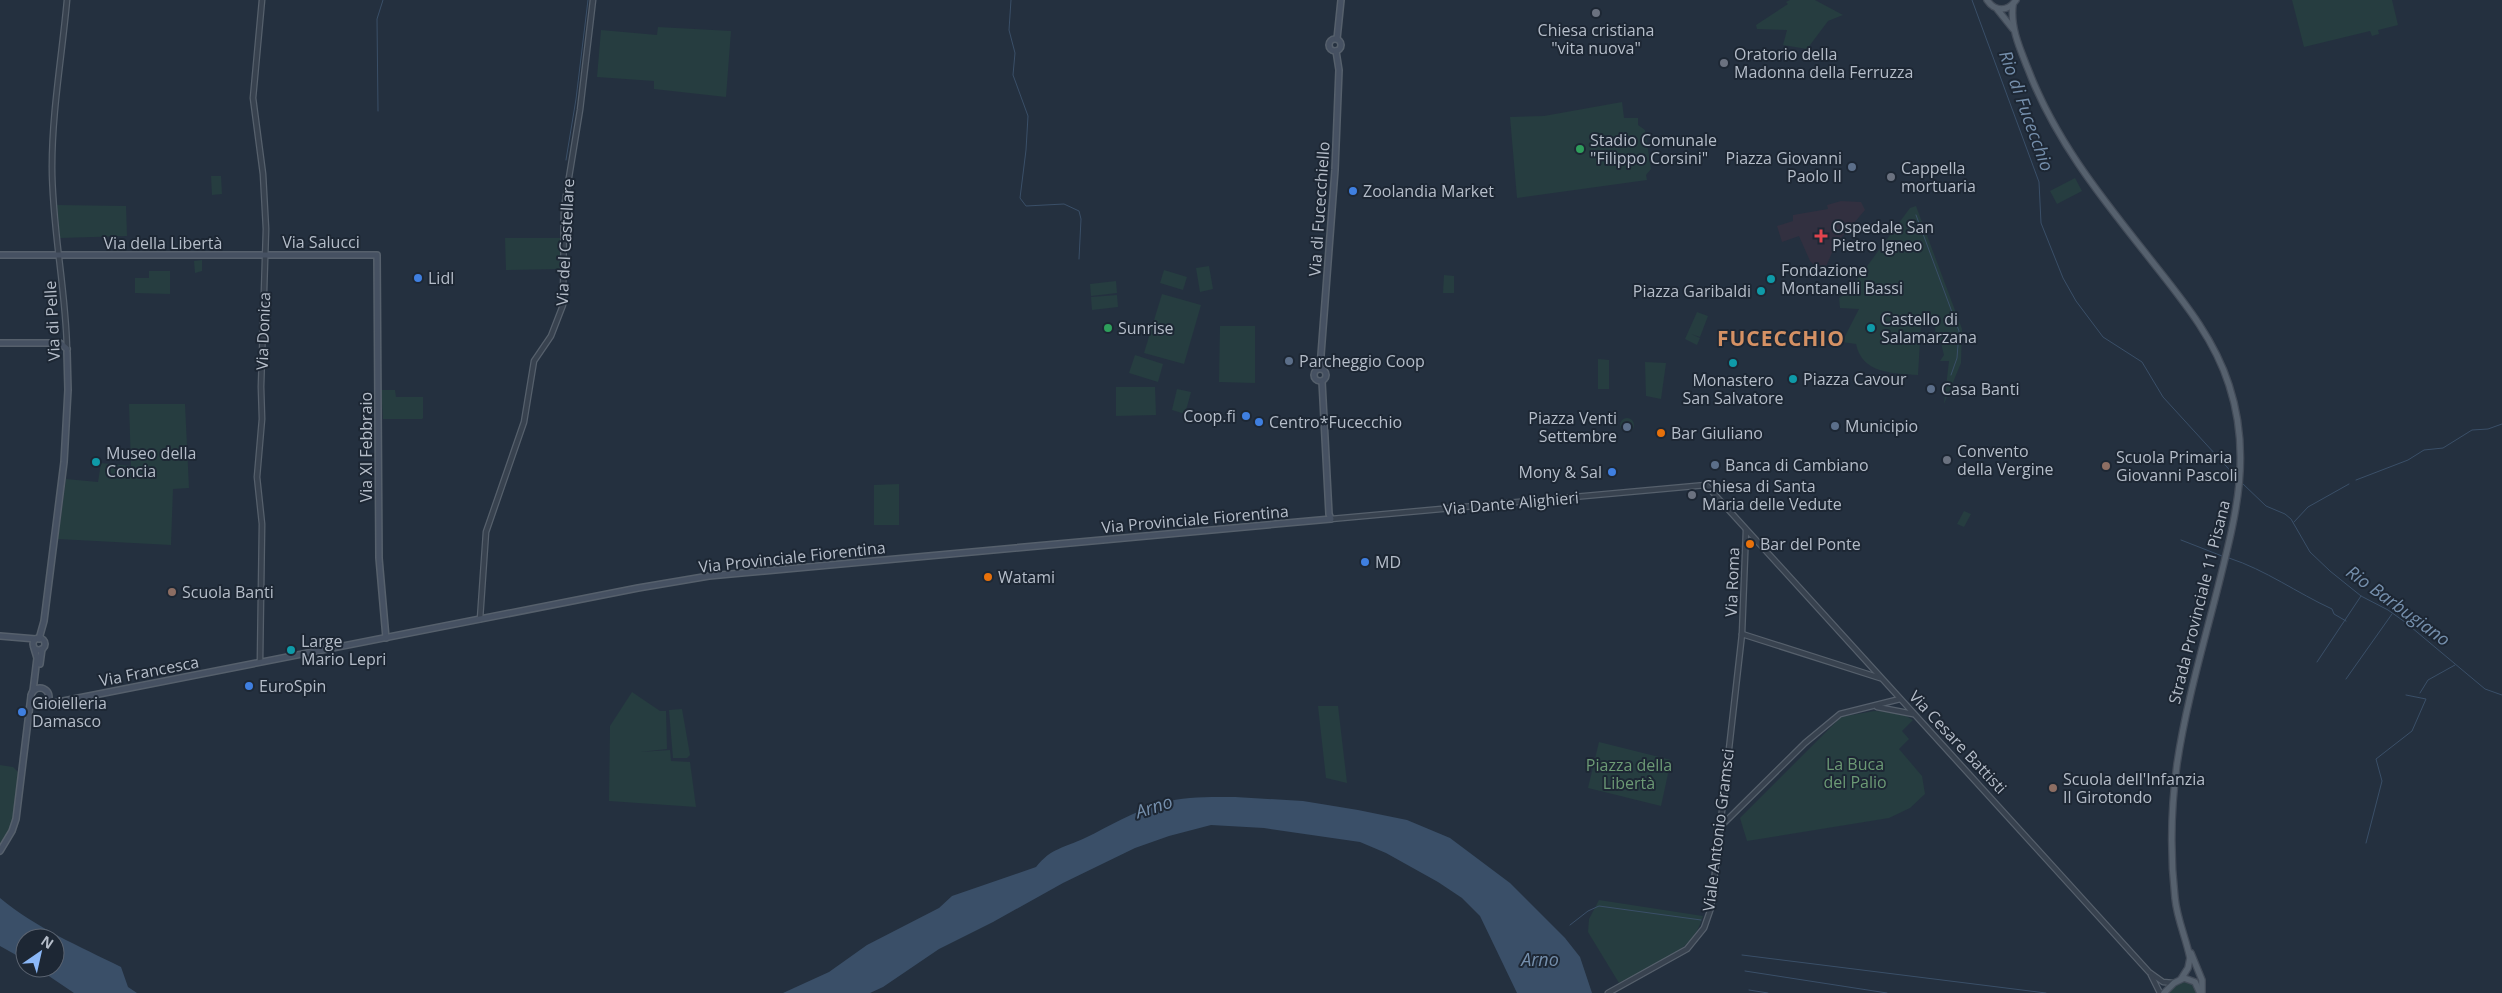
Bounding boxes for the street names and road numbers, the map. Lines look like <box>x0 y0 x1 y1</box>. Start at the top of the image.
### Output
street label: Via di Fucecchiello <box>1303 141 1335 277</box>
street label: Via del Castellare <box>551 178 579 306</box>
street label: Via Salucci <box>282 231 360 253</box>
street label: Via della Libertà <box>104 232 222 254</box>
street label: Via di Pelle <box>39 280 65 362</box>
street label: Via Donica <box>251 292 275 370</box>
street label: Via XI Febbraio <box>355 392 377 502</box>
street label: Via Dante Alighieri <box>1442 486 1580 520</box>
street label: Strada Provinciale 11 Pisana <box>2163 498 2235 706</box>
street label: Via Provinciale Fiorentina <box>1101 500 1289 538</box>
street label: Via Provinciale Fiorentina <box>697 536 887 578</box>
street label: Via Roma <box>1720 547 1744 617</box>
street label: Via Francesca <box>97 651 201 691</box>
street label: Via Cesare Battisti <box>1904 686 2012 798</box>
street label: Viale Antonio Gramsci <box>1697 747 1739 913</box>

